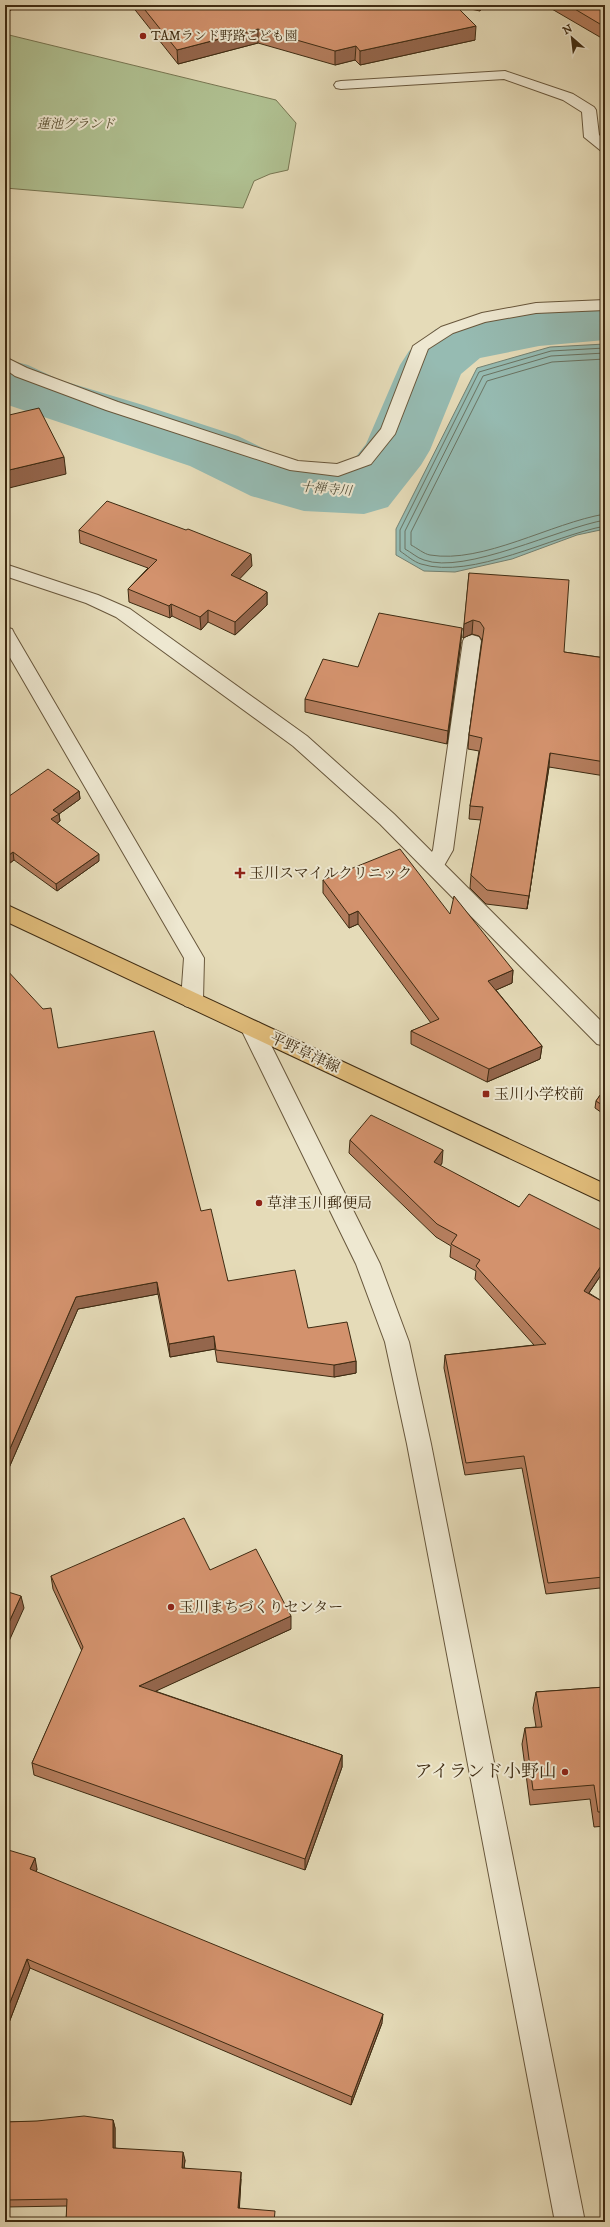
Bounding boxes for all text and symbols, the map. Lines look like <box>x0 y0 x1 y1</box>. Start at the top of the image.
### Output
north arrow <box>552 18 592 58</box>
text: N <box>561 22 575 38</box>
place label: TAMランド野路こども園 <box>151 28 298 44</box>
marker: TAMランド野路こども園 <box>138 31 148 41</box>
park label: 蓮池グランド <box>37 116 116 132</box>
water label: 十禅寺川 <box>299 479 355 499</box>
place label: 玉川スマイルクリニック <box>249 864 412 883</box>
marker: 玉川スマイルクリニック <box>234 867 246 879</box>
street label: 平野草津線 <box>267 1029 343 1077</box>
place label: 玉川小学校前 <box>494 1085 584 1104</box>
marker: 玉川小学校前 <box>481 1089 491 1099</box>
place label: 草津玉川郵便局 <box>267 1194 372 1213</box>
marker: 草津玉川郵便局 <box>254 1198 264 1208</box>
place label: 玉川まちづくりセンター <box>179 1598 343 1617</box>
marker: 玉川まちづくりセンター <box>166 1602 176 1612</box>
place label: アイランド小野山 <box>415 1761 557 1783</box>
marker: アイランド小野山 <box>560 1767 570 1777</box>

